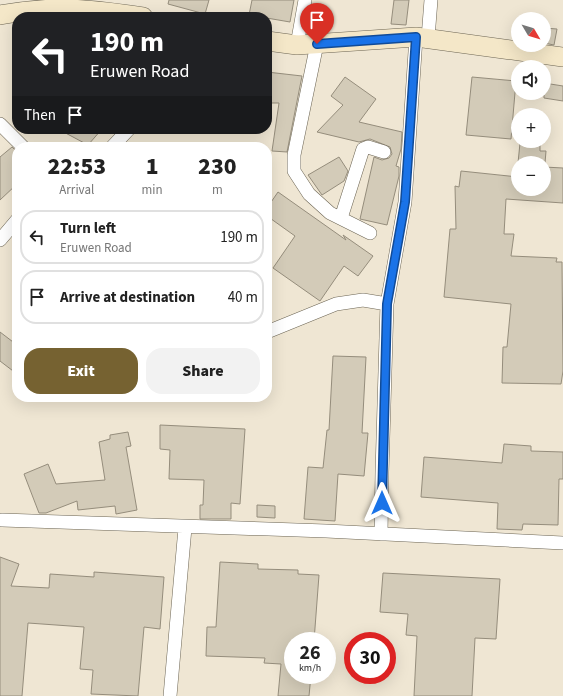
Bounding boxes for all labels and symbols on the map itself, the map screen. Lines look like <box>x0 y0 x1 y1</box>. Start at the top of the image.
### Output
pin <box>300 3 334 44</box>
north arrow <box>511 12 551 52</box>
position arrow <box>361 482 403 524</box>
speed limit sign: 30 <box>344 632 396 684</box>

